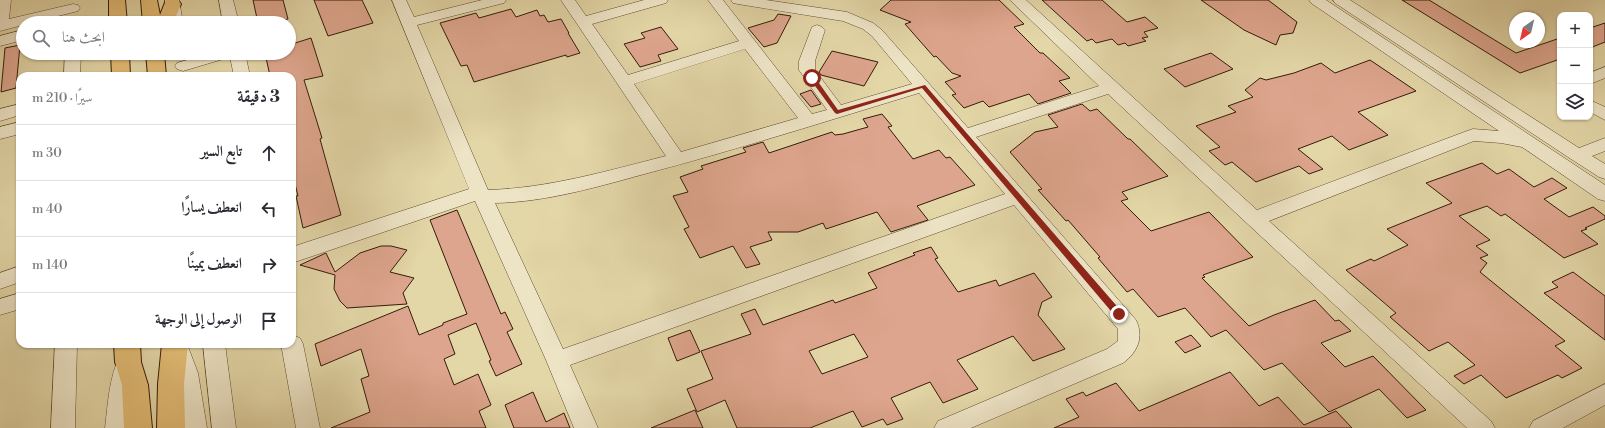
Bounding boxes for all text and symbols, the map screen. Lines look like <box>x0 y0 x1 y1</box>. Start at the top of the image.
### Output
north arrow <box>1509 12 1545 48</box>
map controls <box>1557 12 1593 120</box>
button: + <box>1557 12 1593 48</box>
search box <box>16 16 296 60</box>
icon: search <box>30 27 52 49</box>
text: ابحث هنا <box>62 28 105 47</box>
button: − <box>1557 48 1593 84</box>
route start <box>803 69 821 87</box>
button: layers <box>1557 84 1593 120</box>
text: 3 دقيقة <box>237 86 280 108</box>
text: سيرًا · 210 m <box>32 90 92 106</box>
text: تابع السير <box>200 142 242 161</box>
icon: ahead <box>258 142 280 164</box>
text: 30 m <box>32 145 62 161</box>
text: انعطف يسارًا <box>181 198 242 217</box>
icon: left <box>258 198 280 220</box>
text: 40 m <box>32 201 62 217</box>
text: انعطف يمينًا <box>187 254 242 273</box>
icon: right <box>258 254 280 276</box>
text: 140 m <box>32 257 68 273</box>
route end <box>1110 305 1128 323</box>
text: الوصول إلى الوجهة <box>155 310 242 329</box>
icon: arrive <box>258 310 280 332</box>

